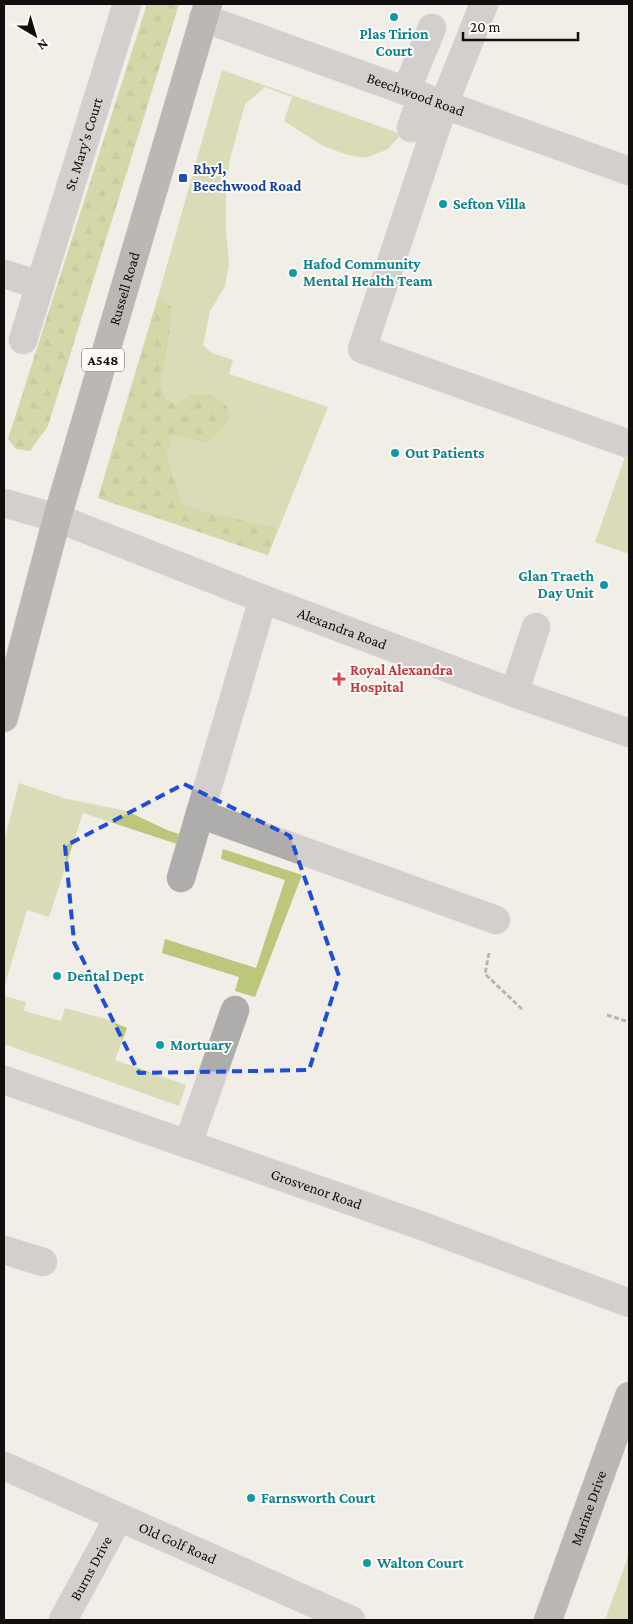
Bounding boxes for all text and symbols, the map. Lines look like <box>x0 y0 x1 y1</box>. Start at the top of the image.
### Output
north arrow <box>10 10 60 60</box>
scale bar <box>463 10 578 42</box>
marker: Plas Tirion Court <box>388 11 400 23</box>
text: 20 m <box>470 19 501 35</box>
place label: Plas Tirion Court <box>359 26 429 59</box>
text: N <box>34 36 52 55</box>
street label: Beechwood Road <box>365 70 467 119</box>
street label: St. Mary's Court <box>62 95 106 193</box>
place label: Rhyl, Beechwood Road <box>193 161 302 194</box>
marker: Rhyl, Beechwood Road <box>177 172 189 184</box>
place label: Sefton Villa <box>453 196 527 212</box>
marker: Sefton Villa <box>437 198 449 210</box>
street label: Russell Road <box>106 250 143 327</box>
place label: Hafod Community Mental Health Team <box>303 256 433 289</box>
marker: Hafod Community Mental Health Team <box>287 267 299 279</box>
road number: A548 <box>82 348 124 372</box>
place label: Out Patients <box>405 445 484 461</box>
marker: Out Patients <box>389 447 401 459</box>
place label: Glan Traeth Day Unit <box>518 568 595 601</box>
marker: Glan Traeth Day Unit <box>598 579 610 591</box>
street label: Alexandra Road <box>295 605 389 653</box>
place label: Royal Alexandra Hospital <box>350 662 454 695</box>
marker: Royal Alexandra Hospital <box>332 672 346 686</box>
place label: Dental Dept <box>67 968 144 984</box>
marker: Dental Dept <box>51 970 63 982</box>
place label: Mortuary <box>170 1037 232 1053</box>
marker: Mortuary <box>154 1039 166 1051</box>
street label: Grosvenor Road <box>269 1166 364 1212</box>
street label: Marine Drive <box>568 1468 610 1548</box>
place label: Farnsworth Court <box>261 1490 376 1506</box>
marker: Farnsworth Court <box>245 1492 257 1504</box>
street label: Old Golf Road <box>136 1519 219 1567</box>
street label: Burns Drive <box>67 1533 115 1603</box>
place label: Walton Court <box>376 1555 464 1571</box>
marker: Walton Court <box>361 1557 373 1569</box>

